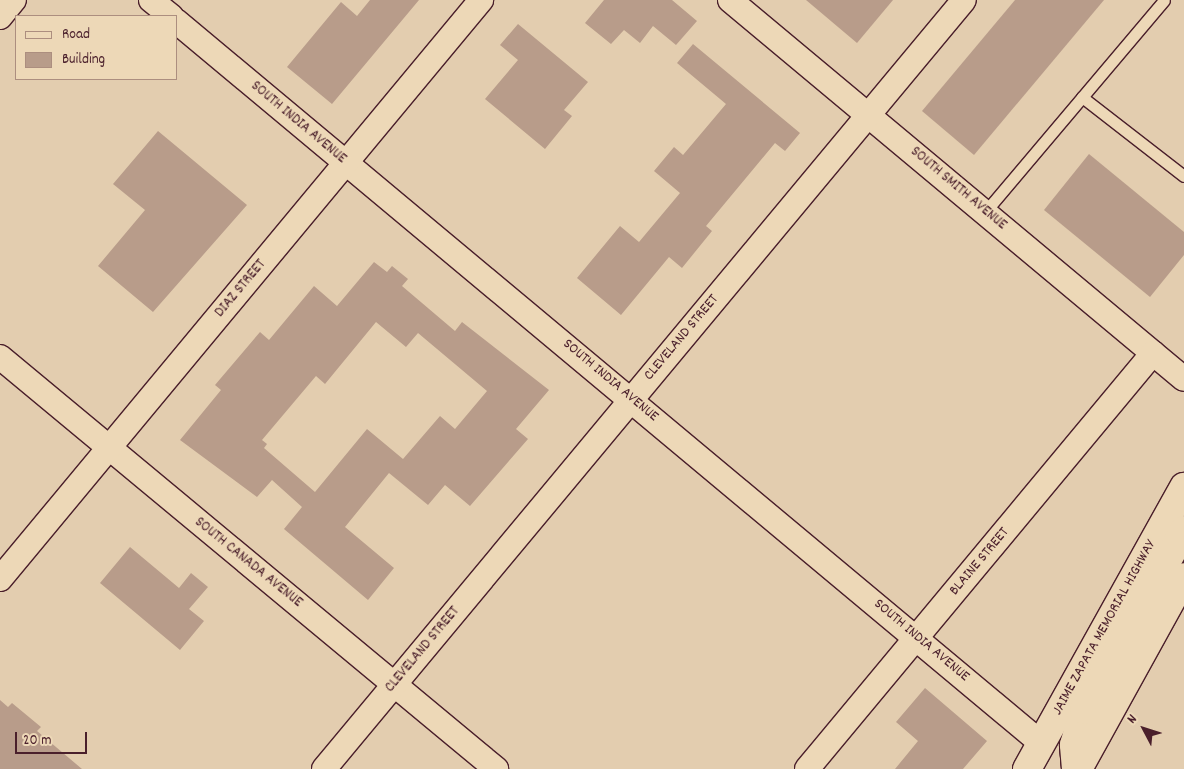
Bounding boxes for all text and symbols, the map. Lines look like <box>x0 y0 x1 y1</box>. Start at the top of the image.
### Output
legend <box>15 15 178 80</box>
text: Road <box>62 24 90 46</box>
text: Building <box>62 49 105 71</box>
street label: SOUTH INDIA AVENUE <box>247 78 349 168</box>
street label: SOUTH SMITH AVENUE <box>906 143 1010 235</box>
street label: DIAZ STREET <box>212 256 270 322</box>
street label: CLEVELAND STREET <box>641 291 723 385</box>
street label: SOUTH INDIA AVENUE <box>559 336 661 426</box>
street label: SOUTH CANADA AVENUE <box>190 514 306 612</box>
street label: BLAINE STREET <box>946 524 1014 600</box>
street label: JAIME ZAPATA MEMORIAL HIGHWAY <box>1049 537 1161 719</box>
street label: SOUTH INDIA AVENUE <box>870 596 972 686</box>
street label: CLEVELAND STREET <box>382 603 464 697</box>
north arrow <box>1119 704 1169 754</box>
text: N <box>1123 710 1142 728</box>
scale bar <box>18 722 90 754</box>
text: 20 m <box>23 730 51 752</box>

